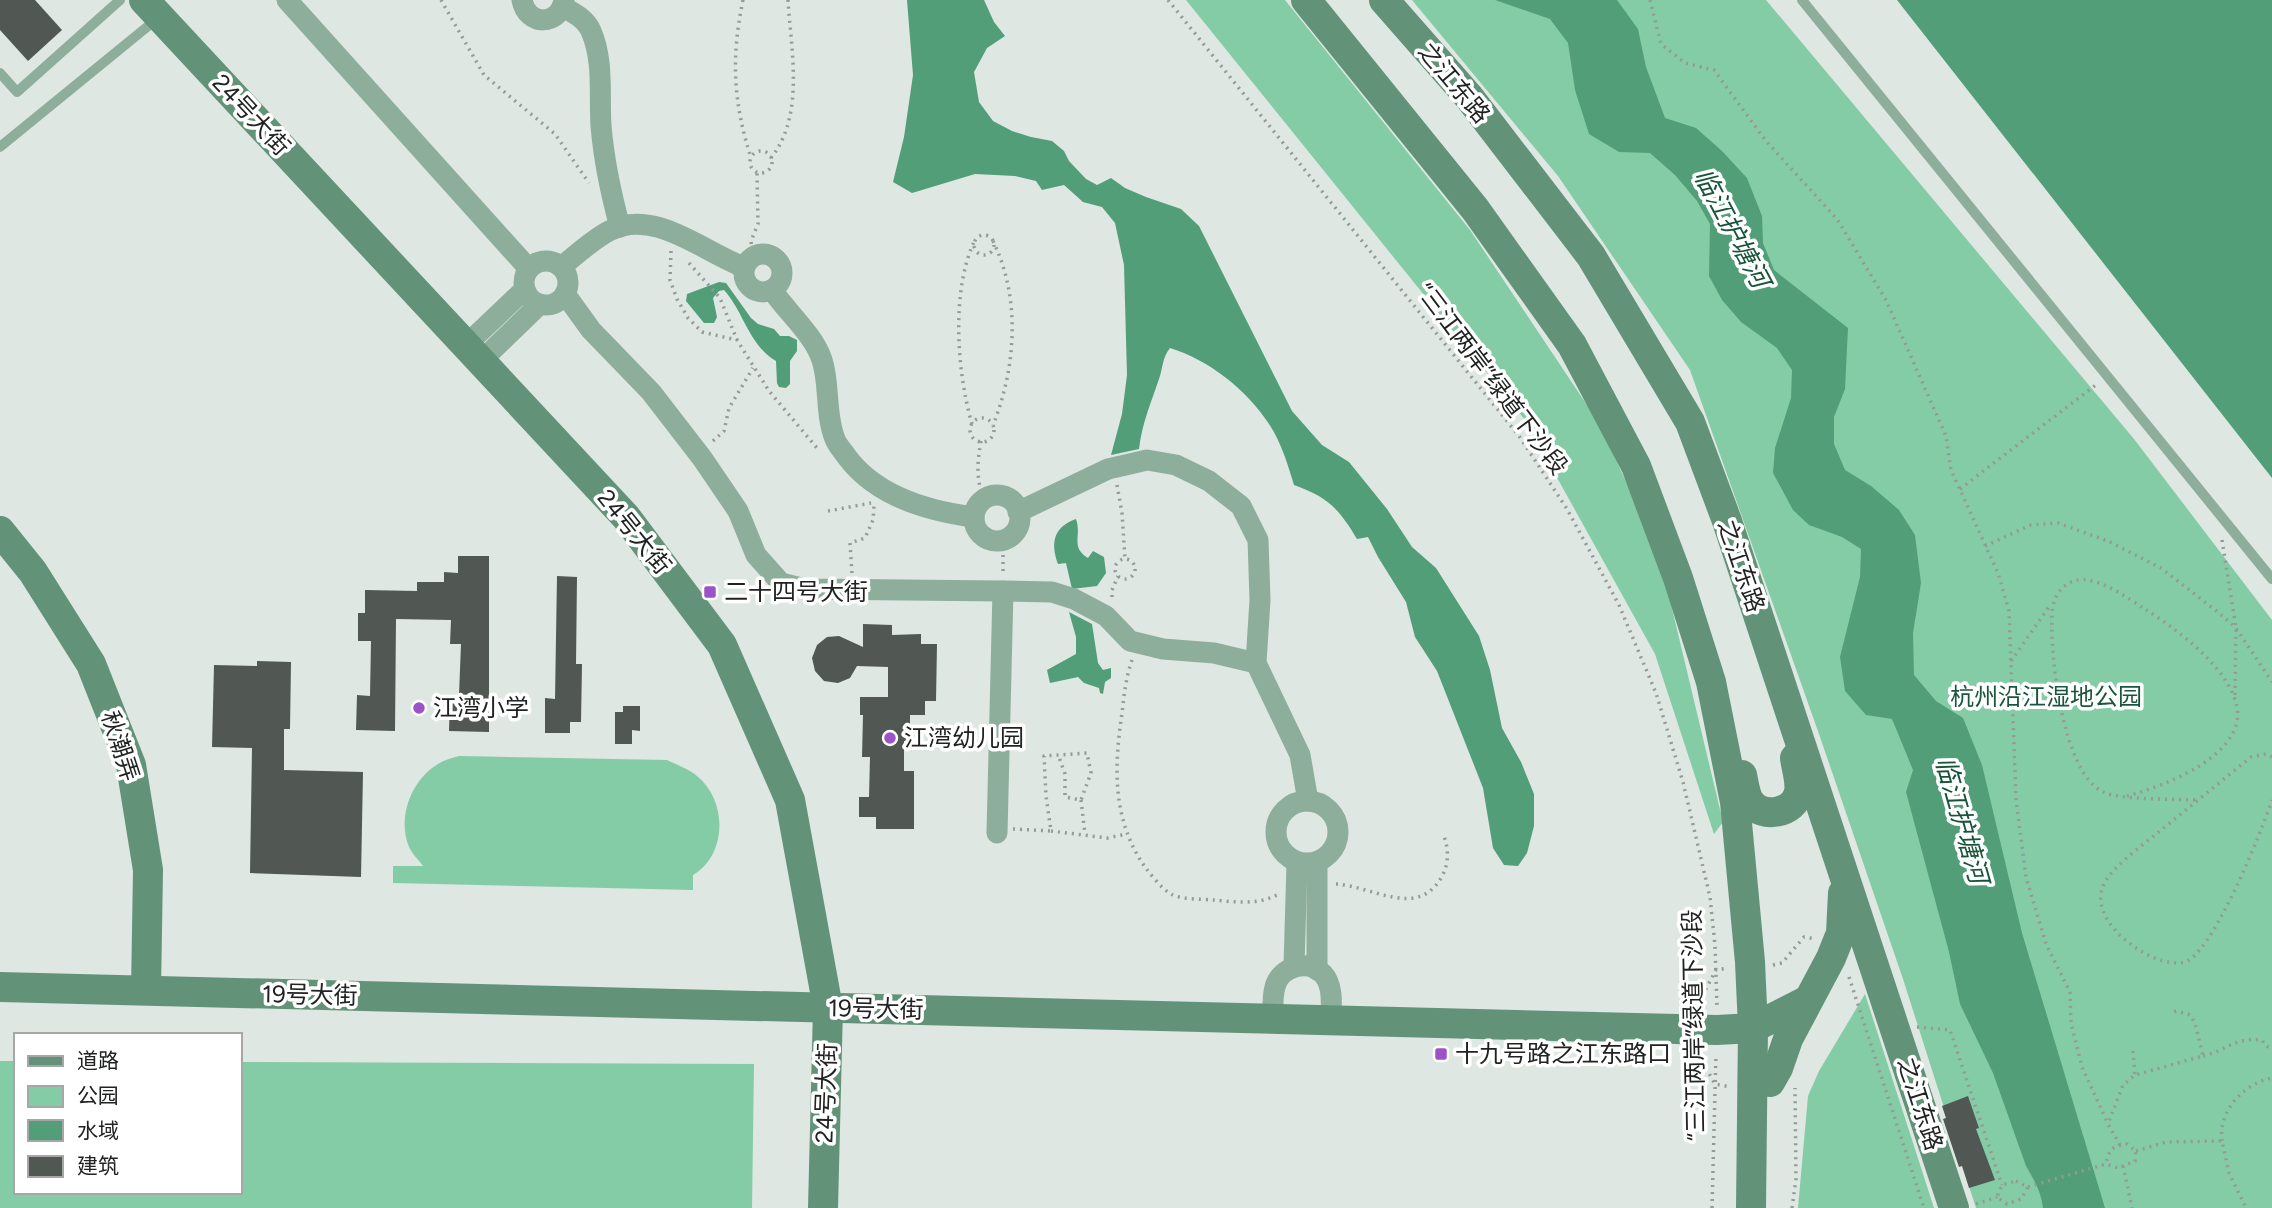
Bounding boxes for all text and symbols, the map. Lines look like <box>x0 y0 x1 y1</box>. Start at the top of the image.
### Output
street label: 之江东路 <box>1412 37 1496 129</box>
street label: 24号大街 <box>207 68 296 161</box>
water label: 临江护塘河 <box>1687 163 1779 297</box>
street label: “三江两岸”绿道下沙段 <box>1411 277 1574 480</box>
street label: 24号大街 <box>592 484 677 580</box>
street label: 之江东路 <box>1712 516 1771 616</box>
place label: 二十四号大街 <box>724 577 868 606</box>
marker: 二十四号大街 <box>702 584 718 600</box>
park label: 杭州沿江湿地公园 <box>1950 682 2142 711</box>
place label: 江湾小学 <box>433 693 529 722</box>
marker: 江湾小学 <box>411 700 427 716</box>
street label: 秋潮弄 <box>96 707 145 785</box>
place label: 江湾幼儿园 <box>904 723 1024 752</box>
marker: 江湾幼儿园 <box>882 730 898 746</box>
water label: 临江护塘河 <box>1929 753 1997 892</box>
street label: “三江两岸”绿道下沙段 <box>1677 909 1710 1141</box>
street label: 19号大街 <box>262 979 358 1010</box>
street label: 19号大街 <box>828 993 924 1024</box>
legend <box>14 1033 242 1194</box>
place label: 十九号路之江东路口 <box>1455 1039 1671 1068</box>
street label: 24号大街 <box>809 1042 842 1144</box>
marker: 十九号路之江东路口 <box>1433 1046 1449 1062</box>
text: 道路 <box>77 1048 119 1073</box>
street label: 之江东路 <box>1892 1054 1949 1154</box>
text: 公园 <box>77 1083 119 1108</box>
text: 水域 <box>77 1118 119 1143</box>
text: 建筑 <box>77 1153 119 1178</box>

